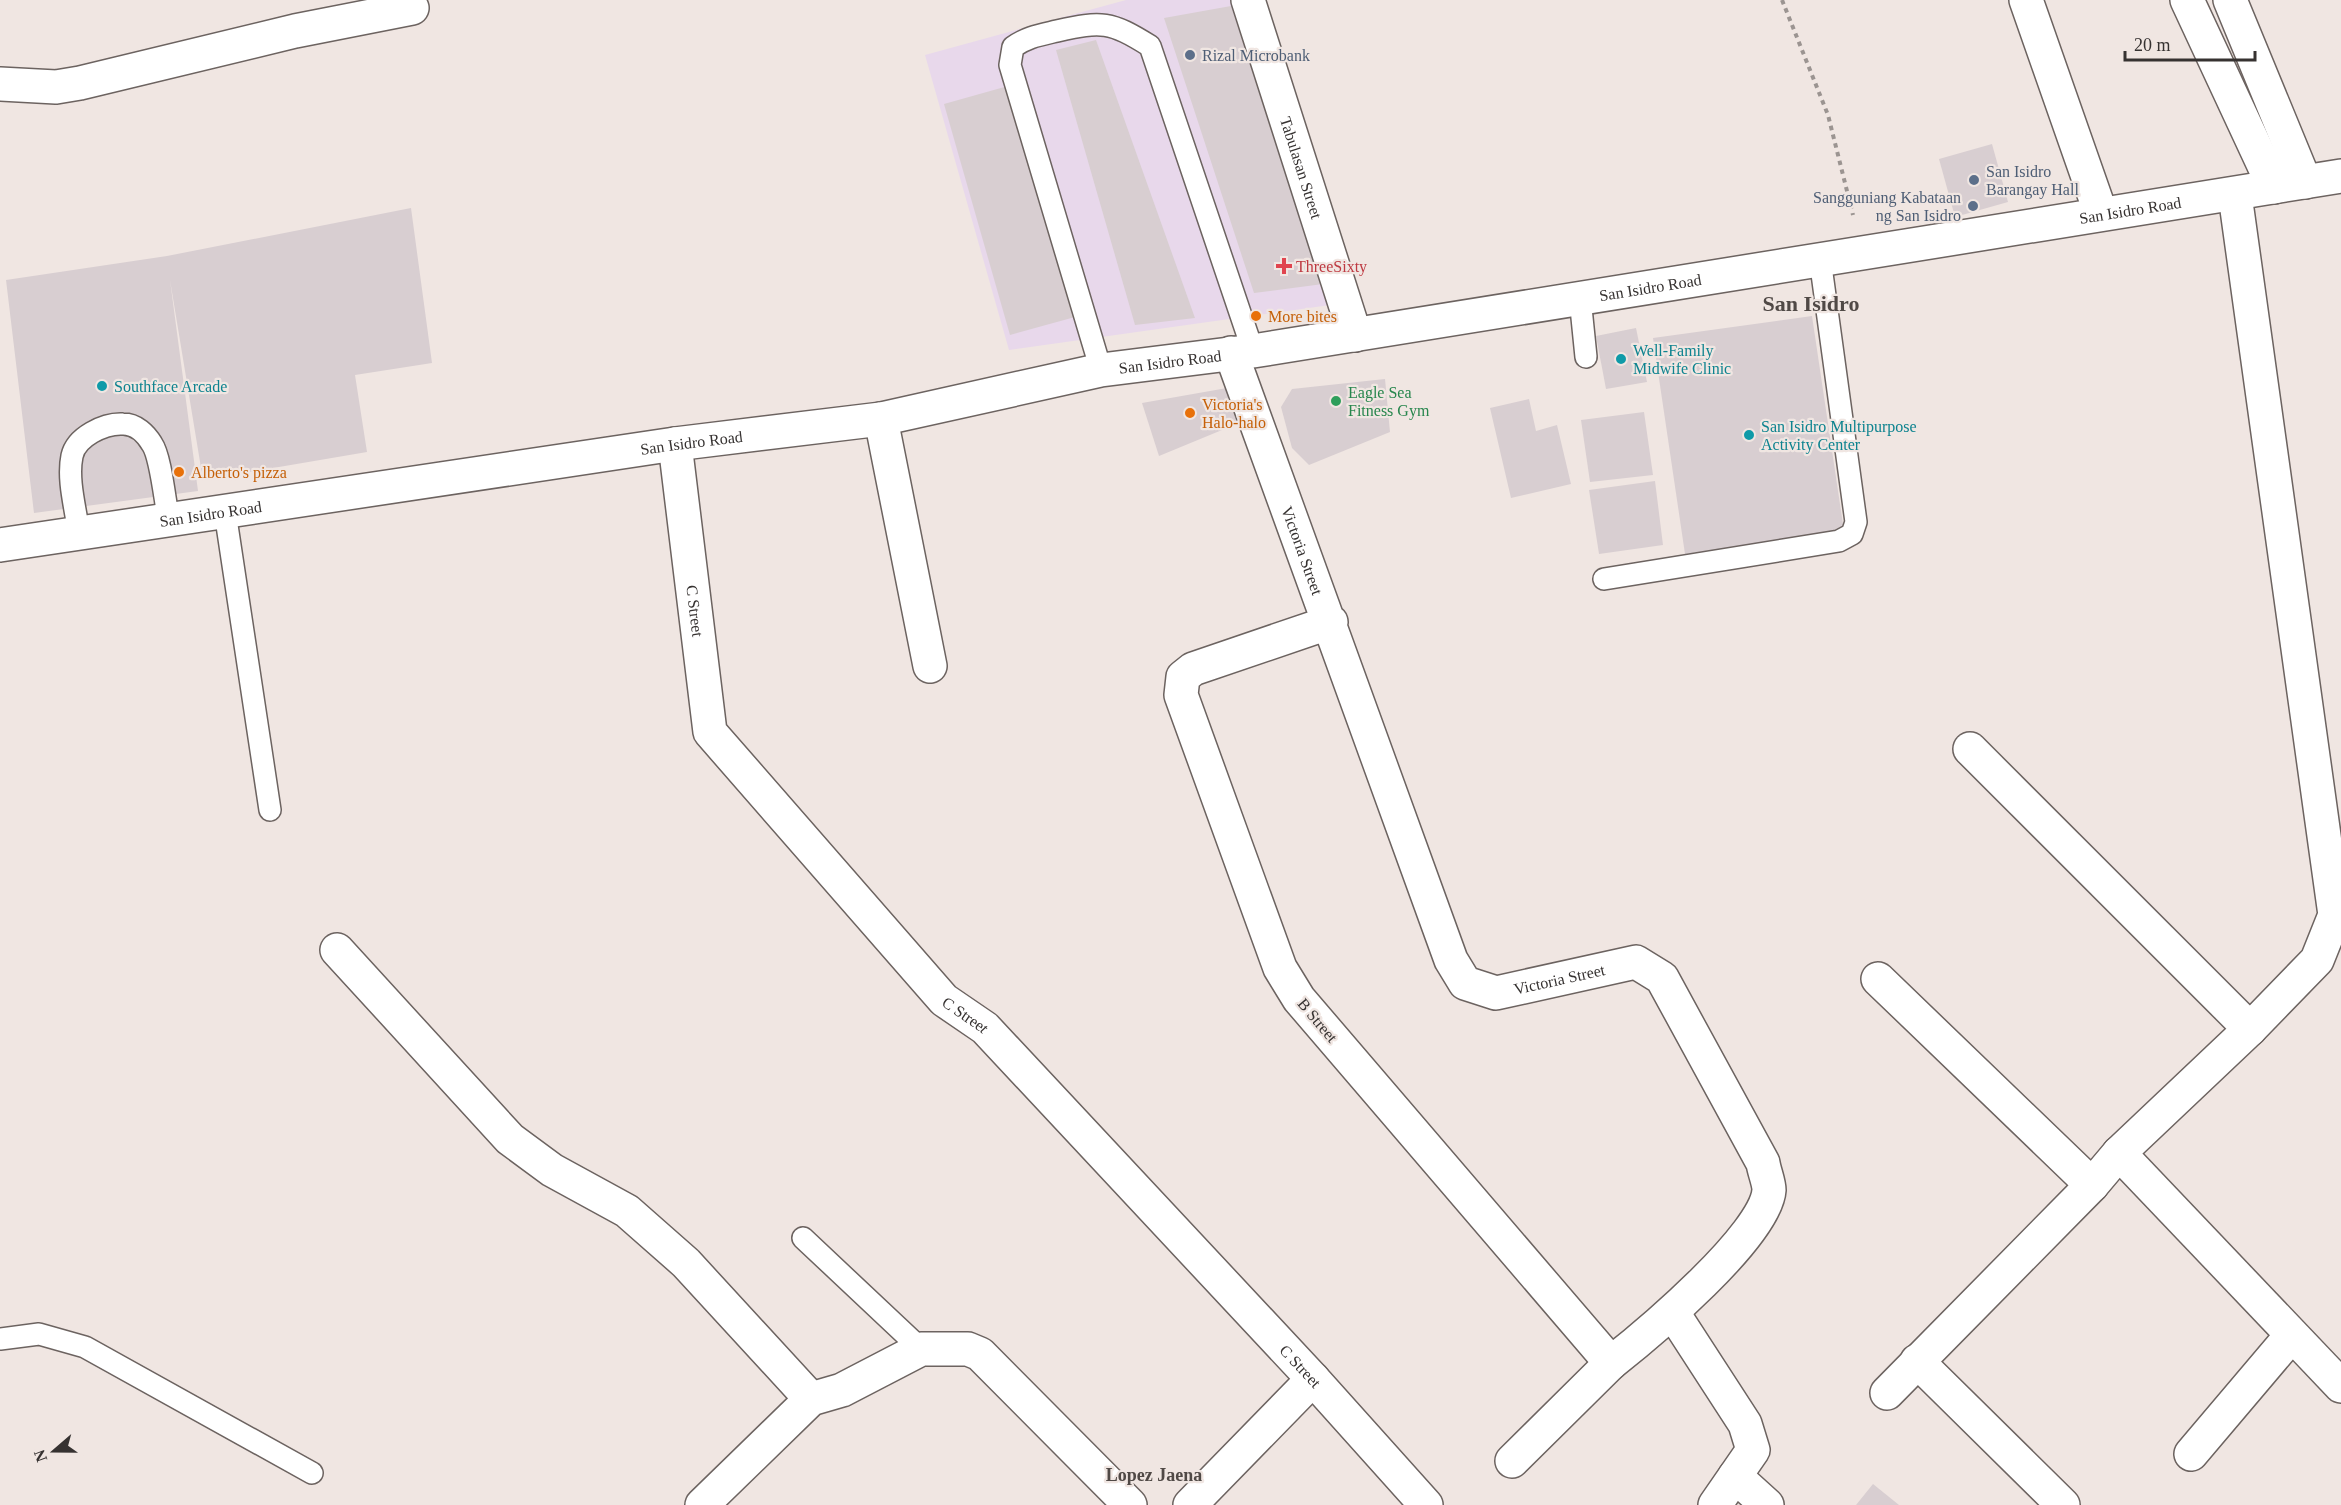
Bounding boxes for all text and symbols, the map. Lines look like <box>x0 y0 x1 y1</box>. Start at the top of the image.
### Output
scale bar <box>2125 24 2256 62</box>
text: 20 m <box>2134 35 2171 55</box>
place label: Rizal Microbank <box>1202 47 1310 64</box>
marker: Rizal Microbank <box>1183 48 1197 62</box>
street label: Tabulasan Street <box>1277 115 1325 221</box>
place label: San Isidro Barangay Hall <box>1986 163 2079 199</box>
marker: San Isidro Barangay Hall <box>1967 173 1981 187</box>
place label: Sangguniang Kabataan ng San Isidro <box>1813 189 1961 225</box>
street label: San Isidro Road <box>2078 194 2182 227</box>
marker: Sangguniang Kabataan ng San Isidro <box>1966 199 1980 213</box>
place label: ThreeSixty <box>1296 258 1367 276</box>
marker: ThreeSixty <box>1277 259 1291 273</box>
street label: San Isidro Road <box>1598 271 1703 304</box>
district label: San Isidro <box>1763 291 1859 316</box>
place label: More bites <box>1268 308 1337 325</box>
marker: More bites <box>1249 309 1263 323</box>
place label: Well-Family Midwife Clinic <box>1633 342 1731 377</box>
street label: San Isidro Road <box>1118 347 1222 377</box>
marker: Well-Family Midwife Clinic <box>1614 352 1628 366</box>
place label: Southface Arcade <box>114 378 227 395</box>
marker: Southface Arcade <box>95 379 109 393</box>
place label: Eagle Sea Fitness Gym <box>1348 384 1430 420</box>
marker: Eagle Sea Fitness Gym <box>1329 394 1343 408</box>
place label: Victoria's Halo-halo <box>1202 396 1266 431</box>
marker: Victoria's Halo-halo <box>1183 406 1197 420</box>
place label: San Isidro Multipurpose Activity Center <box>1761 418 1917 454</box>
street label: San Isidro Road <box>639 428 744 458</box>
marker: San Isidro Multipurpose Activity Center <box>1742 428 1756 442</box>
place label: Alberto's pizza <box>191 464 287 482</box>
marker: Alberto's pizza <box>172 465 186 479</box>
street label: San Isidro Road <box>158 498 263 530</box>
street label: Victoria Street <box>1278 504 1326 598</box>
street label: C Street <box>683 584 706 638</box>
street label: Victoria Street <box>1512 961 1607 998</box>
street label: C Street <box>939 993 993 1036</box>
street label: B Street <box>1294 995 1341 1046</box>
street label: C Street <box>1276 1341 1325 1391</box>
north arrow <box>24 1421 84 1481</box>
text: N <box>30 1447 50 1464</box>
district label: Lopez Jaena <box>1106 1465 1202 1485</box>

